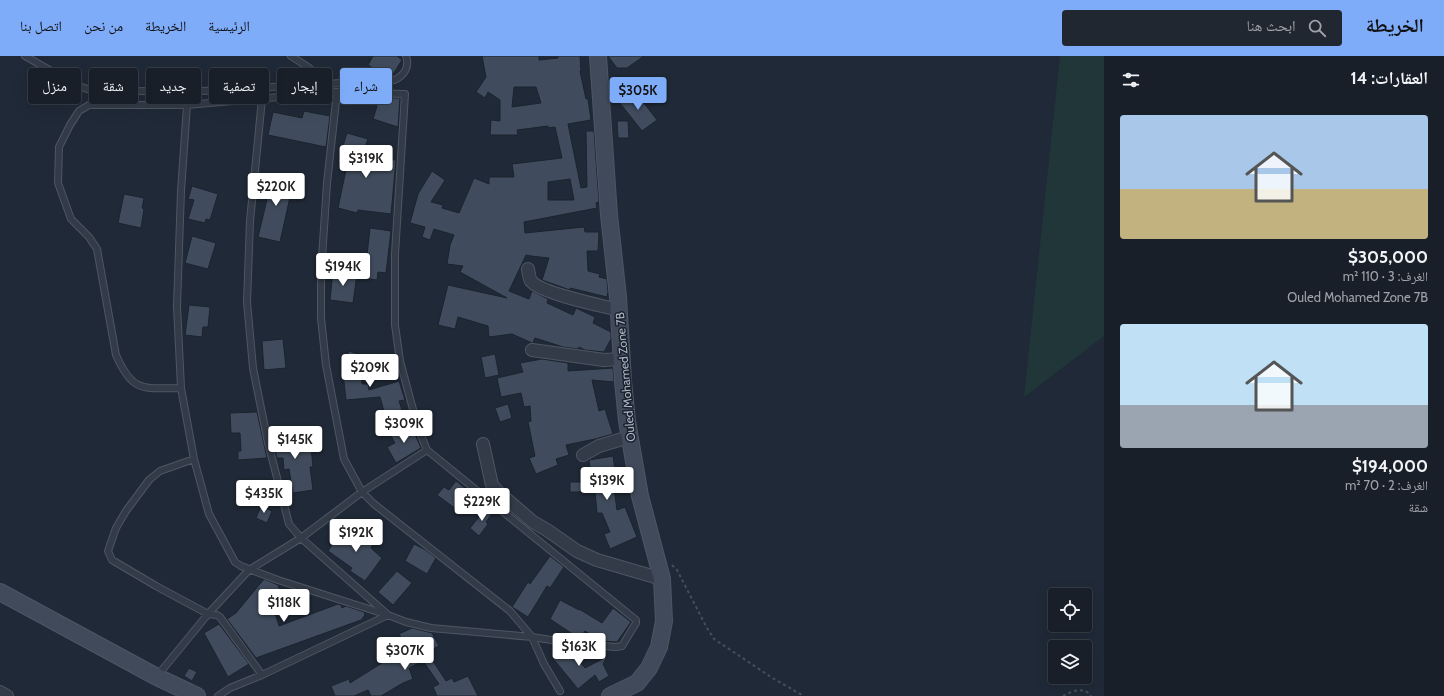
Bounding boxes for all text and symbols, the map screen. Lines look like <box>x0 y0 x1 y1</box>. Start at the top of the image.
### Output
search box <box>1062 10 1342 46</box>
text: الخريطة <box>1366 14 1424 37</box>
text: اتصل بنا <box>20 17 62 35</box>
text: من نحن <box>84 17 123 35</box>
text: الخريطة <box>145 17 186 35</box>
text: الرئيسية <box>208 17 250 35</box>
text: ابحث هنا <box>1247 17 1296 35</box>
icon: search <box>1306 17 1328 39</box>
chip: منزل <box>28 68 81 104</box>
chip: شقة <box>89 68 138 104</box>
chip: جديد <box>146 68 201 104</box>
chip: تصفية <box>209 68 269 104</box>
chip: إيجار <box>277 68 332 104</box>
chip: شراء <box>340 68 392 104</box>
text: العقارات: 14 <box>1351 68 1428 88</box>
icon: filters <box>1120 69 1142 91</box>
pin: $305K <box>610 77 666 111</box>
text: $305K <box>619 82 657 98</box>
icon: home <box>1238 141 1310 213</box>
pin: $319K <box>338 145 394 179</box>
text: $319K <box>349 150 383 166</box>
pin: $220K <box>248 173 304 207</box>
text: $220K <box>257 178 295 194</box>
text: $305,000 <box>1348 247 1428 267</box>
pin: $194K <box>315 253 371 287</box>
text: $194K <box>325 258 361 274</box>
text: الغرف: 3 · 110 m² <box>1343 268 1428 284</box>
text: Ouled Mohamed Zone 7B <box>1287 289 1428 305</box>
street label: Ouled Mohamed Zone 7B <box>612 312 638 442</box>
icon: home <box>1238 350 1310 422</box>
pin: $209K <box>342 354 398 388</box>
text: $209K <box>350 359 390 375</box>
pin: $309K <box>376 410 432 444</box>
text: $309K <box>384 415 424 431</box>
pin: $145K <box>267 426 323 460</box>
text: $145K <box>277 431 313 447</box>
text: $194,000 <box>1352 456 1428 476</box>
pin: $139K <box>579 467 635 501</box>
text: $139K <box>590 472 624 488</box>
text: الغرف: 2 · 70 m² <box>1345 477 1428 493</box>
pin: $435K <box>236 480 292 514</box>
text: $435K <box>245 485 283 501</box>
pin: $229K <box>454 488 510 522</box>
text: $229K <box>464 493 500 509</box>
text: شقة <box>1409 499 1428 515</box>
pin: $192K <box>328 519 384 553</box>
text: $192K <box>339 524 373 540</box>
map controls <box>1048 588 1092 684</box>
button: locate <box>1048 588 1092 632</box>
pin: $118K <box>256 589 312 623</box>
text: $118K <box>267 594 301 610</box>
pin: $163K <box>551 633 607 667</box>
pin: $307K <box>377 637 433 671</box>
text: $163K <box>562 638 596 654</box>
button: layers <box>1048 640 1092 684</box>
text: $307K <box>386 642 424 658</box>

